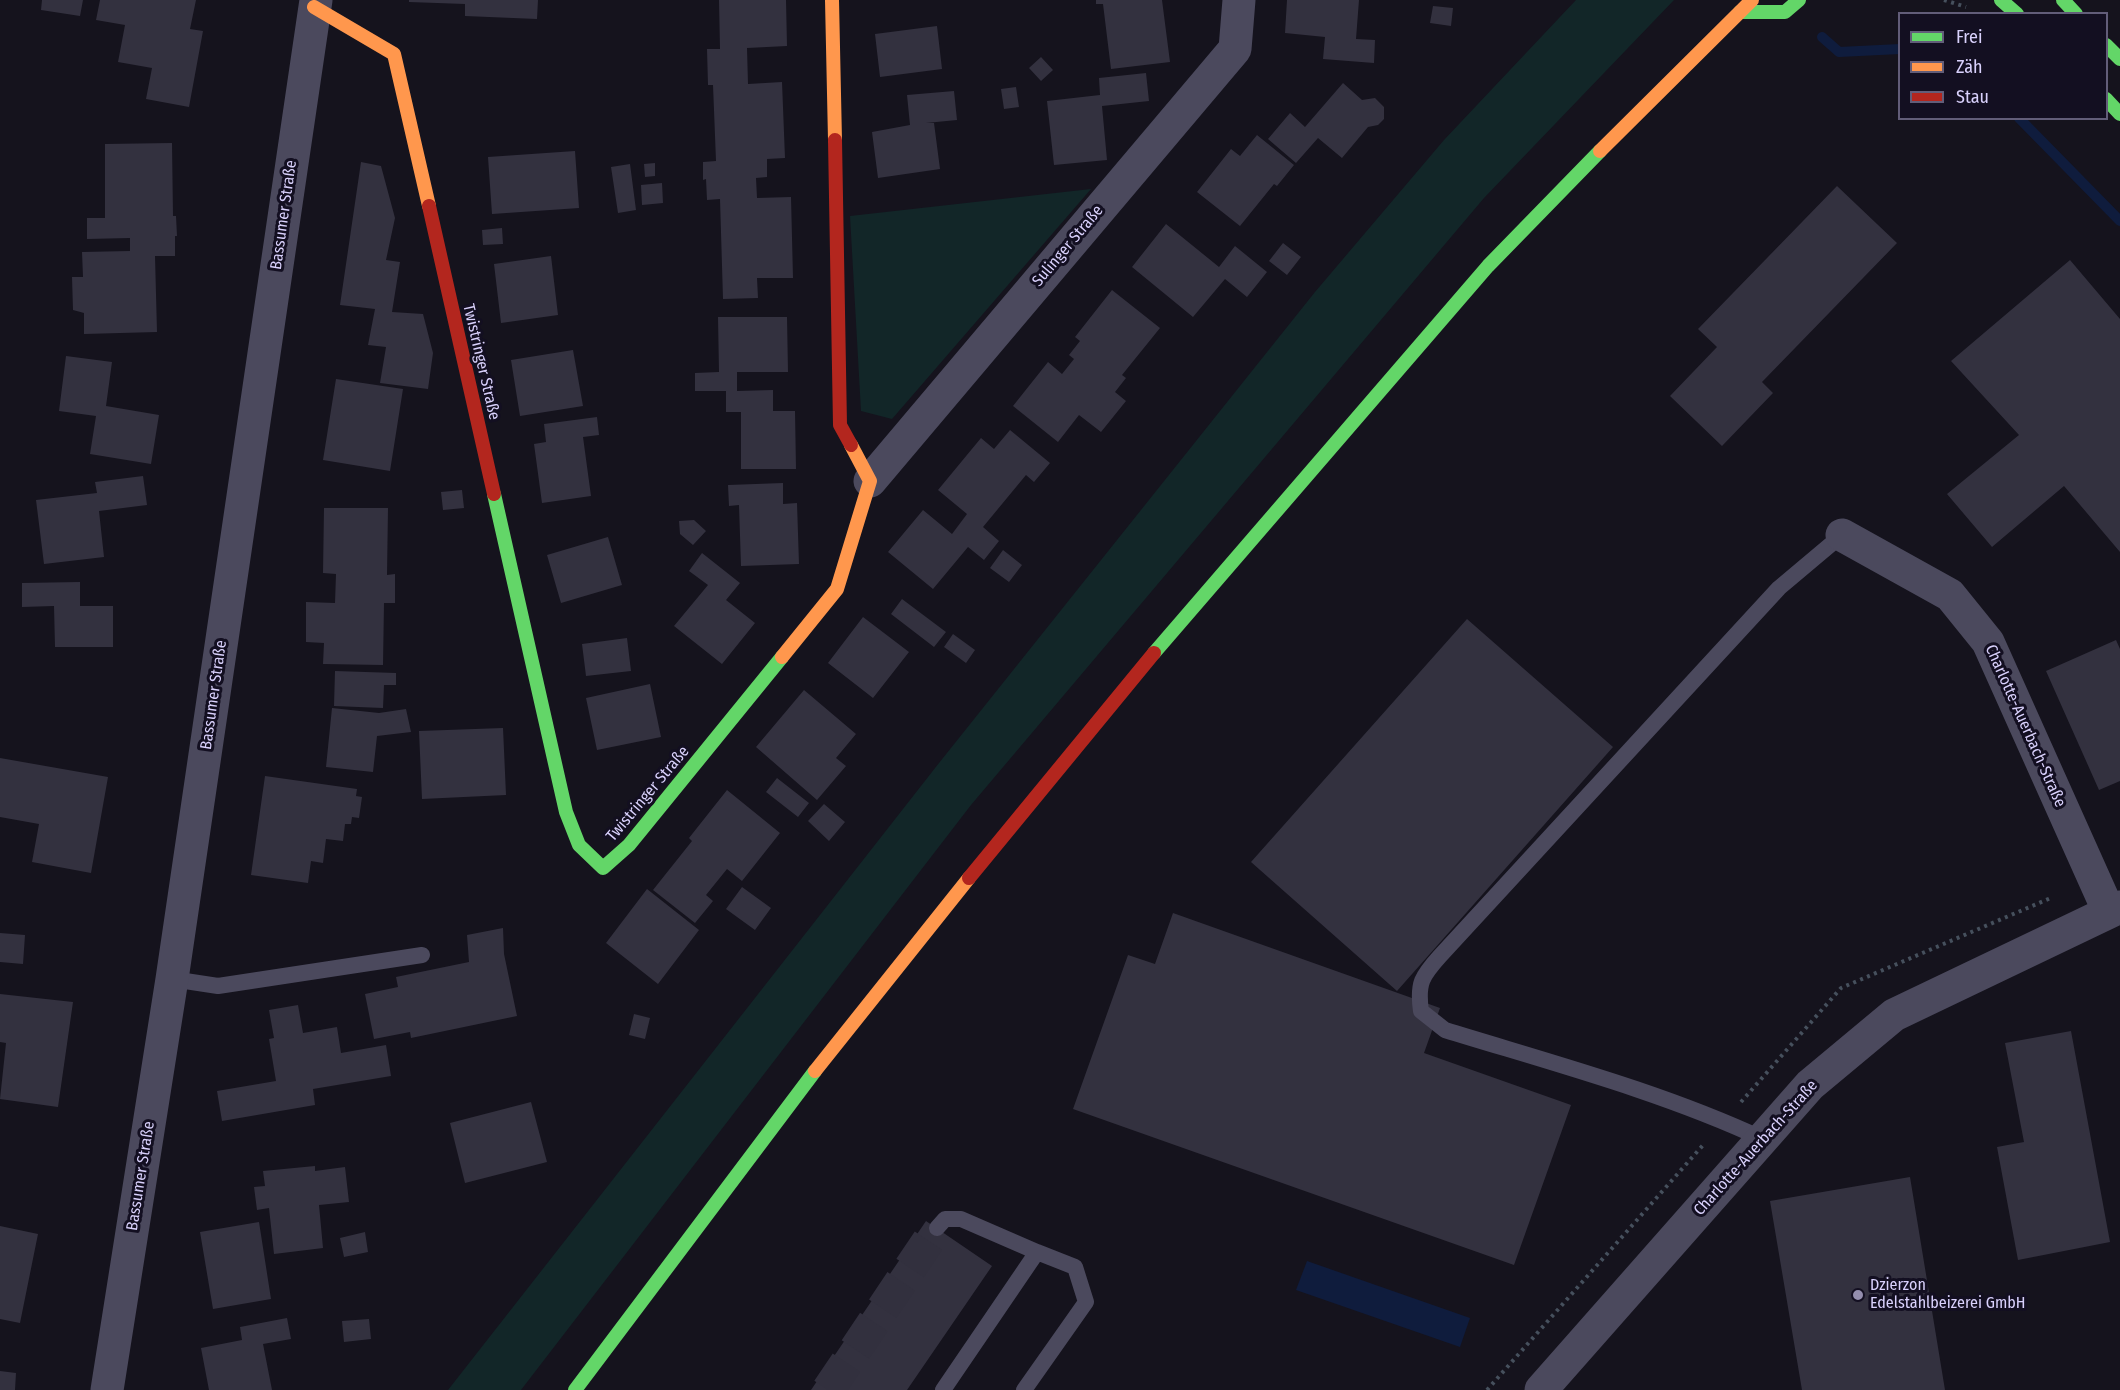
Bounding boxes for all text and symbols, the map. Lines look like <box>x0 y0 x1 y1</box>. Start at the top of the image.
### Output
legend <box>1898 12 2108 120</box>
text: Frei <box>1956 26 1982 48</box>
text: Zäh <box>1956 56 1983 78</box>
text: Stau <box>1956 86 1989 108</box>
street label: Bassumer Straße <box>267 159 301 271</box>
street label: Sulinger Straße <box>1028 202 1108 290</box>
street label: Twistringer Straße <box>458 302 504 422</box>
street label: Bassumer Straße <box>197 639 231 751</box>
street label: Charlotte-Auerbach-Straße <box>1980 642 2070 810</box>
street label: Twistringer Straße <box>603 742 693 846</box>
street label: Charlotte-Auerbach-Straße <box>1690 1076 1822 1220</box>
street label: Bassumer Straße <box>123 1120 159 1232</box>
place label: Dzierzon Edelstahlbeizerei GmbH <box>1870 1276 2025 1314</box>
marker: Dzierzon Edelstahlbeizerei GmbH <box>1851 1288 1865 1302</box>

